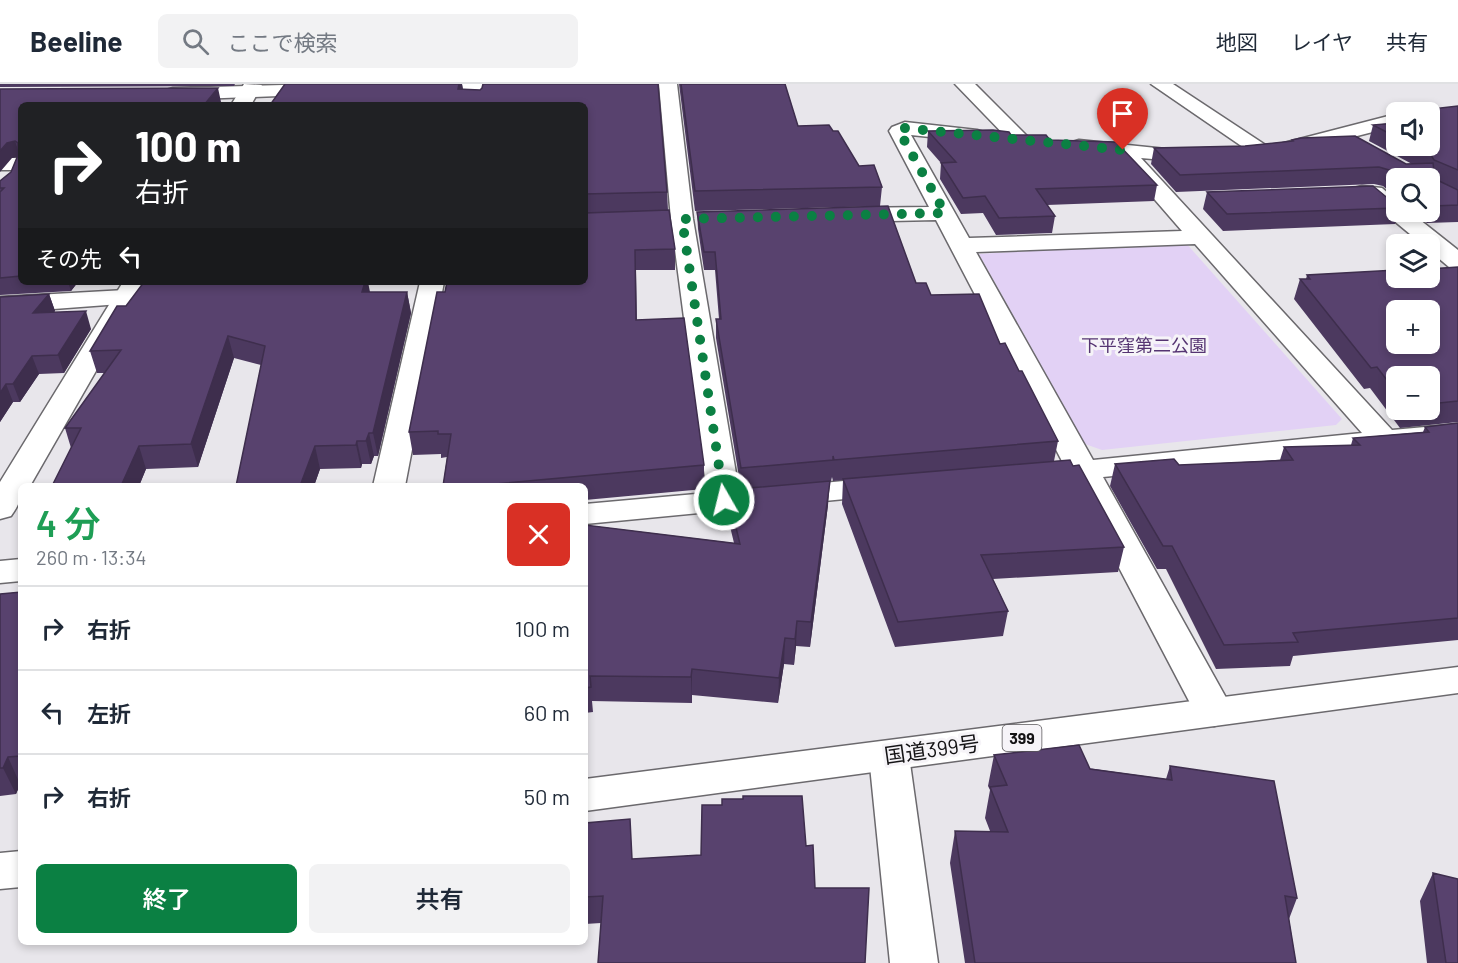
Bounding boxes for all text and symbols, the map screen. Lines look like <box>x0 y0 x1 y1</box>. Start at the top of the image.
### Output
search box <box>158 14 578 68</box>
text: Beeline <box>30 24 122 58</box>
icon: search <box>179 25 212 58</box>
text: ここで検索 <box>227 29 337 55</box>
text: 地図 <box>1216 29 1258 54</box>
text: レイヤ <box>1291 29 1353 54</box>
text: 共有 <box>1386 29 1428 54</box>
pin <box>1097 88 1148 150</box>
icon: arrive <box>1106 97 1139 130</box>
map controls <box>1386 102 1440 420</box>
button: sound <box>1386 102 1440 156</box>
text: 100 m <box>135 120 241 170</box>
icon: right <box>36 126 114 204</box>
button: search <box>1386 168 1440 222</box>
text: 右折 <box>135 175 189 207</box>
button: layers <box>1386 234 1440 288</box>
icon: left <box>114 240 147 273</box>
text: その先 <box>36 245 102 271</box>
button: + <box>1386 300 1440 354</box>
park label: 下平窪第二公園 <box>1081 334 1207 356</box>
button: − <box>1386 366 1440 420</box>
position arrow <box>692 468 756 532</box>
text: 4 分 <box>36 501 100 544</box>
button: close <box>507 503 570 566</box>
text: 260 m · 13:34 <box>36 545 146 569</box>
icon: right <box>36 612 69 645</box>
text: 100 m <box>515 615 570 641</box>
text: 右折 <box>87 616 131 642</box>
icon: left <box>36 696 69 729</box>
text: 60 m <box>524 699 570 725</box>
text: 左折 <box>87 700 131 726</box>
road number: 399 <box>1002 725 1042 751</box>
street label: 国道399号 <box>883 729 981 768</box>
icon: right <box>36 780 69 813</box>
text: 50 m <box>524 783 570 809</box>
text: 右折 <box>87 784 131 810</box>
button: 終了 <box>36 864 297 933</box>
button: 共有 <box>309 864 570 933</box>

